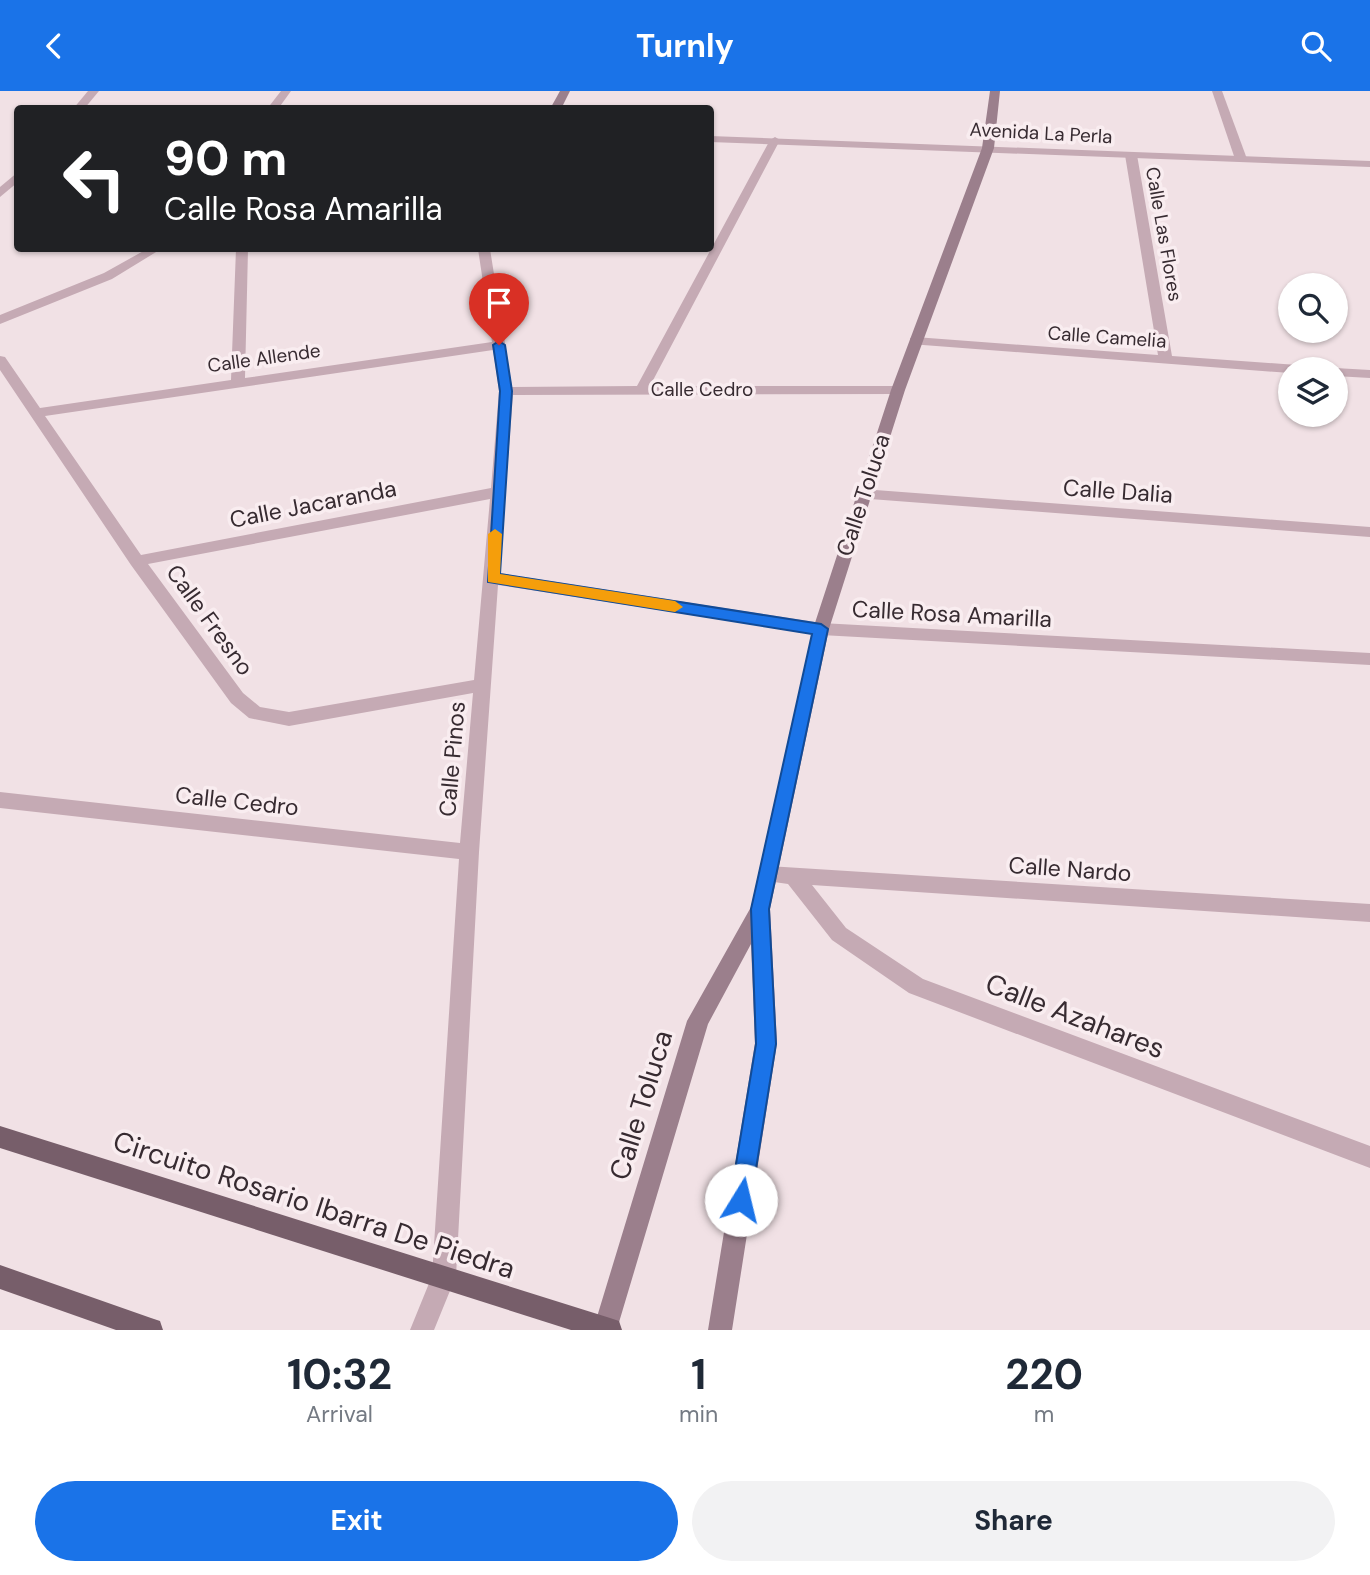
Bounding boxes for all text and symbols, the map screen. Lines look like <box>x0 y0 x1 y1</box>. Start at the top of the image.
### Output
text: Turnly <box>636 25 734 67</box>
icon: back <box>35 27 73 65</box>
icon: search <box>1297 27 1335 65</box>
street label: Avenida La Perla <box>969 117 1113 149</box>
text: 90 m <box>164 126 287 190</box>
icon: left <box>49 133 140 224</box>
street label: Calle Las Flores <box>1140 165 1188 303</box>
text: Calle Rosa Amarilla <box>164 188 443 230</box>
pin <box>469 273 529 345</box>
map controls <box>1278 273 1348 427</box>
button: search <box>1278 273 1348 343</box>
icon: arrive <box>480 284 518 322</box>
street label: Calle Camelia <box>1047 320 1167 354</box>
street label: Calle Allende <box>206 338 322 378</box>
button: layers <box>1278 357 1348 427</box>
street label: Calle Cedro <box>651 377 753 402</box>
street label: Calle Toluca <box>829 430 897 560</box>
street label: Calle Dalia <box>1062 472 1174 510</box>
street label: Calle Jacaranda <box>227 473 399 535</box>
street label: Calle Fresno <box>160 558 260 682</box>
street label: Calle Rosa Amarilla <box>851 594 1053 634</box>
street label: Calle Pinos <box>432 700 472 818</box>
street label: Calle Cedro <box>174 780 300 822</box>
street label: Calle Nardo <box>1008 850 1132 888</box>
street label: Calle Azahares <box>980 965 1170 1067</box>
street label: Calle Toluca <box>601 1026 681 1184</box>
street label: Circuito Rosario Ibarra De Piedra <box>108 1122 520 1288</box>
position arrow <box>704 1163 778 1237</box>
text: 10:32 <box>287 1347 392 1402</box>
text: 1 <box>691 1347 706 1402</box>
text: 220 <box>1005 1347 1083 1402</box>
text: Arrival <box>306 1399 373 1429</box>
text: min <box>679 1399 718 1429</box>
text: m <box>1034 1399 1054 1429</box>
button: Exit <box>35 1481 678 1561</box>
button: Share <box>692 1481 1335 1561</box>

